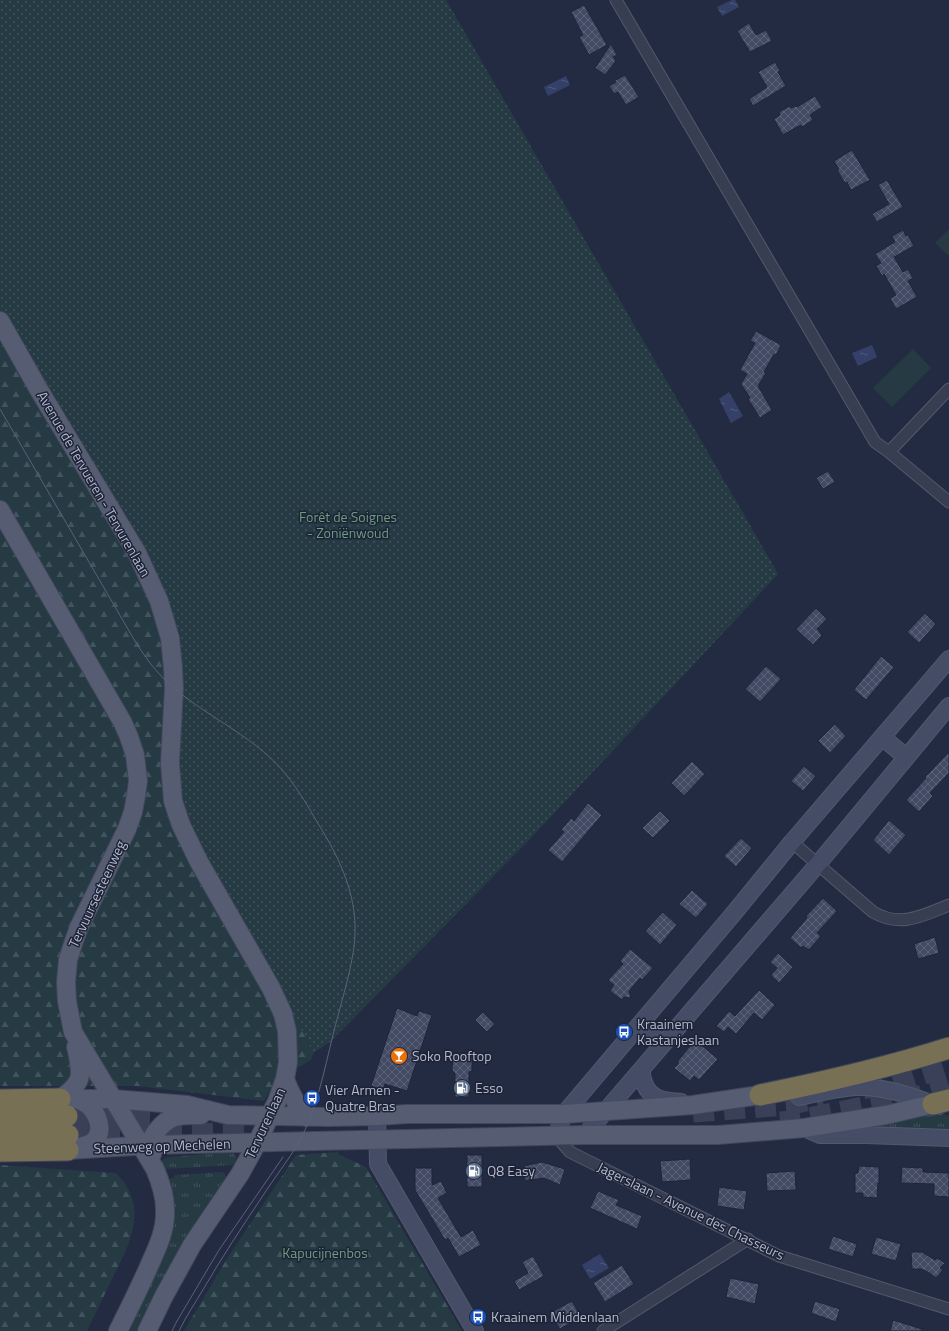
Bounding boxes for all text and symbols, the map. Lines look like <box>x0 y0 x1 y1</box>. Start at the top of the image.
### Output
street label: Avenue de Tervueren - Tervurenlaan <box>32 387 156 581</box>
park label: Forêt de Soignes - Zoniënwoud <box>299 506 397 543</box>
street label: Tervuursesteenweg <box>63 837 131 951</box>
place label: Kraainem Kastanjeslaan <box>637 1013 719 1050</box>
bus stop icon: Kraainem Kastanjeslaan <box>614 1022 634 1042</box>
place label: Soko Rooftop <box>412 1045 492 1066</box>
bar icon: Soko Rooftop <box>389 1046 409 1066</box>
place label: Esso <box>475 1077 503 1098</box>
fuel station icon: Esso <box>452 1078 472 1098</box>
place label: Vier Armen - Quatre Bras <box>325 1079 400 1116</box>
street label: Tervurenlaan <box>239 1084 290 1162</box>
bus stop icon: Vier Armen - Quatre Bras <box>302 1088 322 1108</box>
street label: Steenweg op Mechelen <box>93 1133 231 1158</box>
street label: Jagerslaan - Avenue des Chasseurs <box>594 1156 788 1265</box>
place label: Q8 Easy <box>487 1160 535 1181</box>
fuel station icon: Q8 Easy <box>464 1161 484 1181</box>
park label: Kapucijnenbos <box>282 1242 368 1263</box>
place label: Kraainem Middenlaan <box>491 1306 619 1327</box>
bus stop icon: Kraainem Middenlaan <box>468 1307 488 1327</box>

